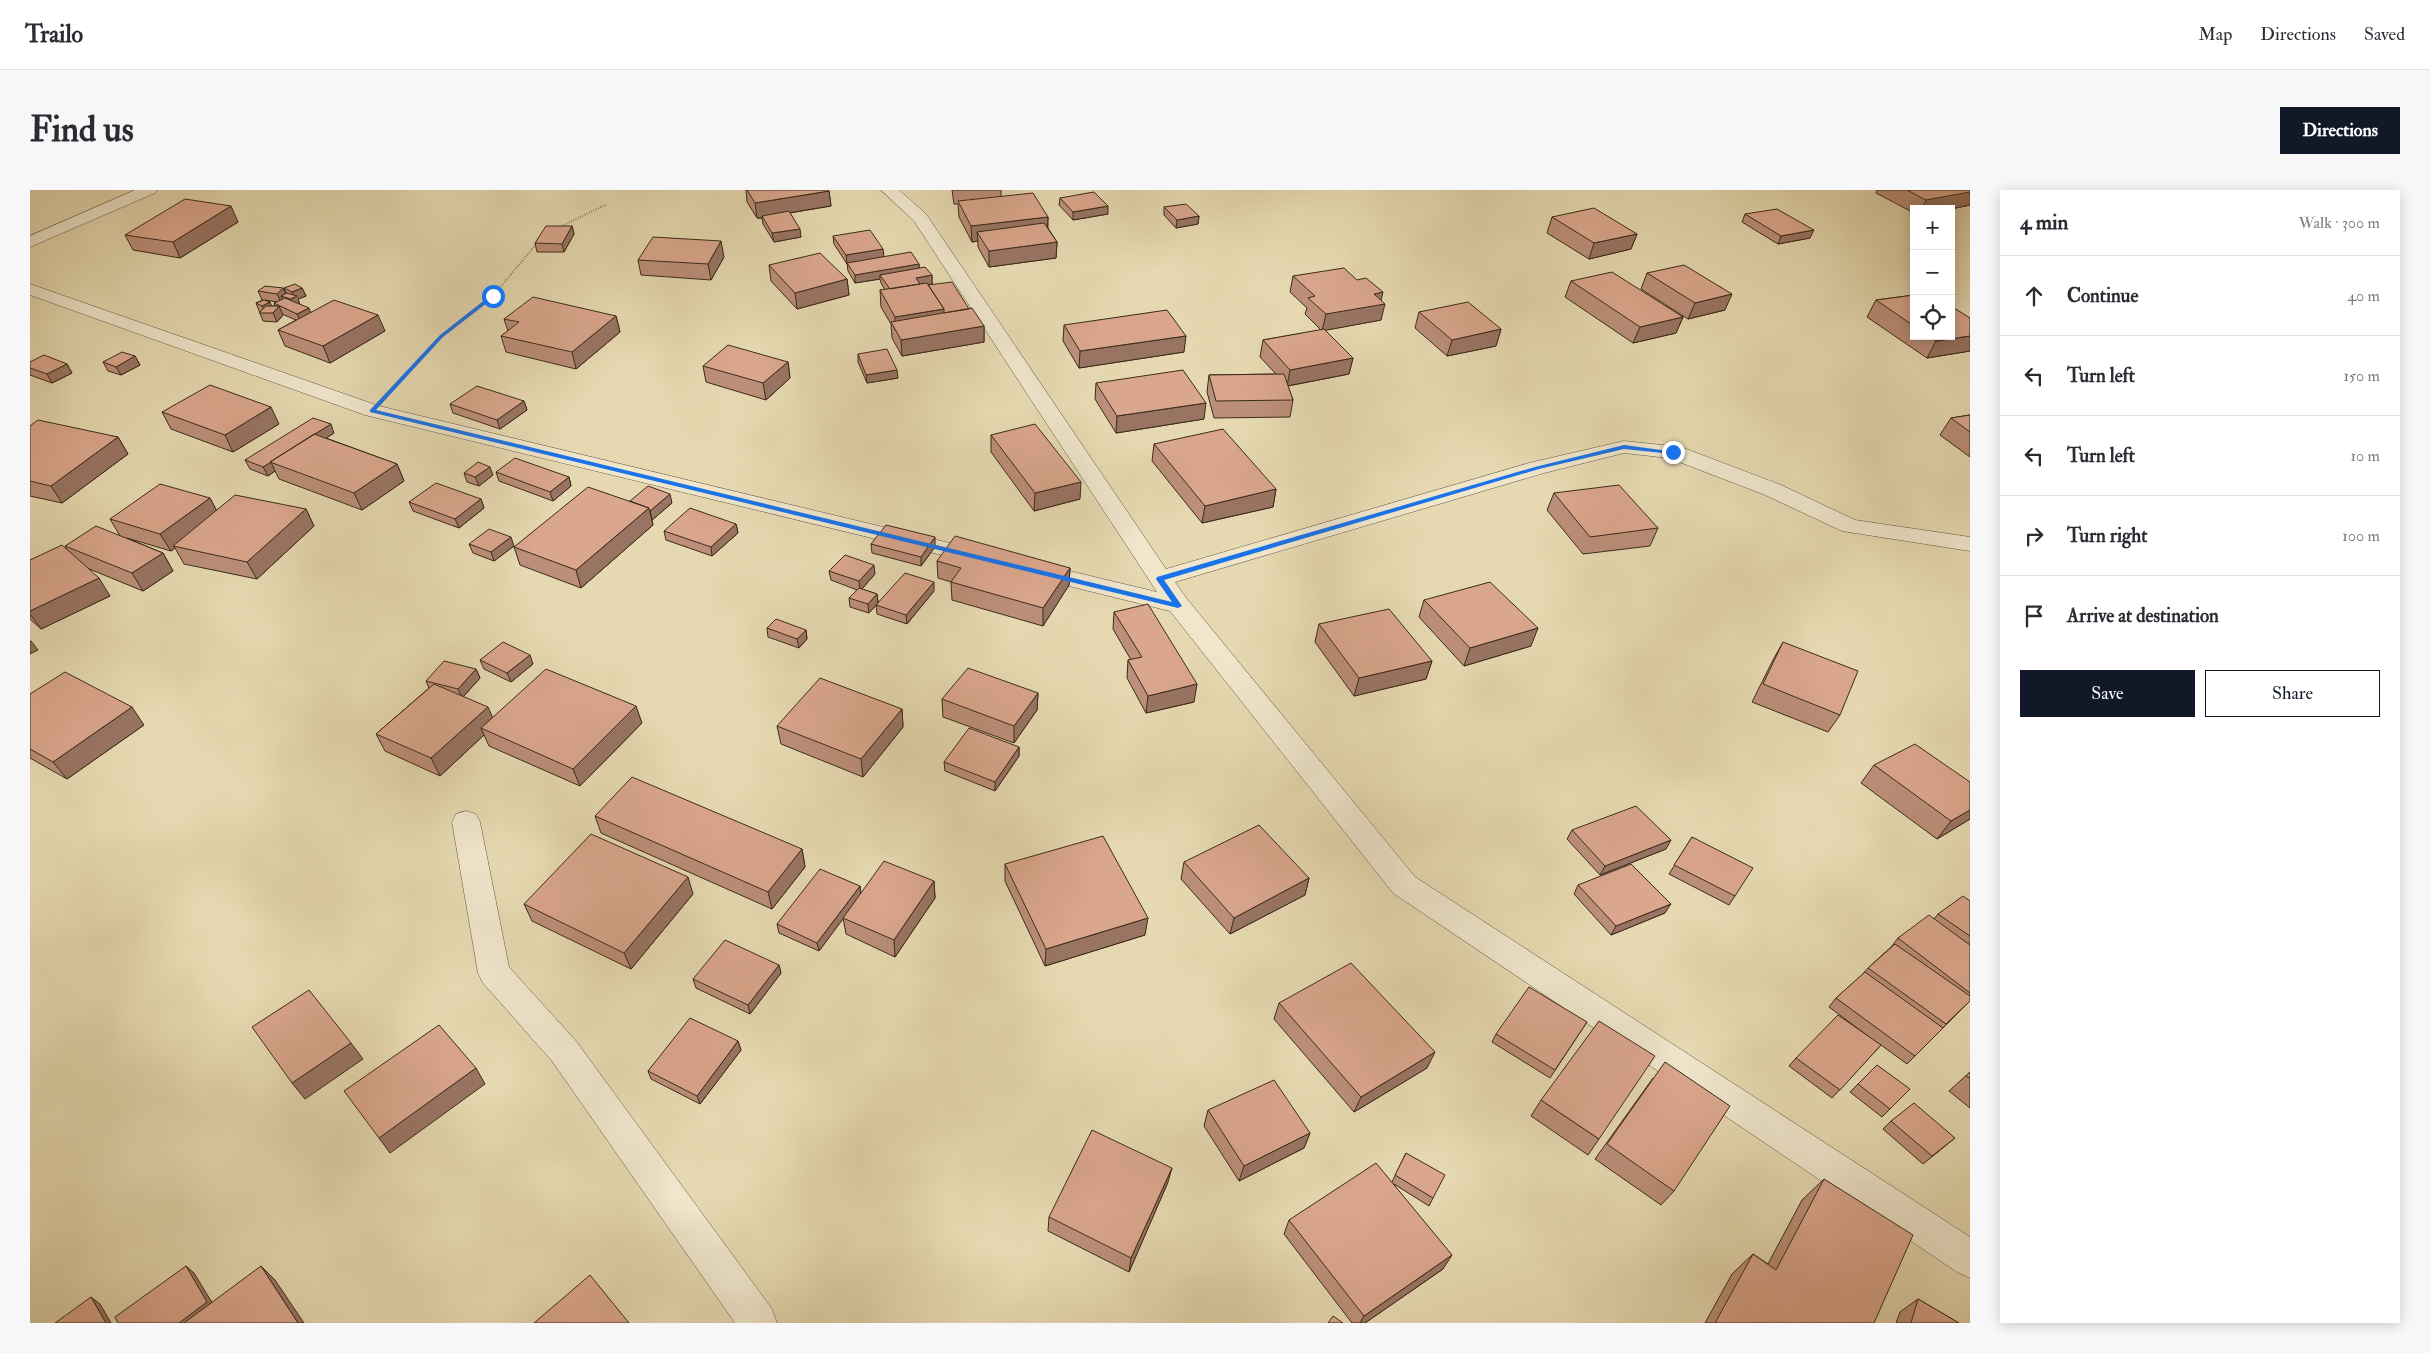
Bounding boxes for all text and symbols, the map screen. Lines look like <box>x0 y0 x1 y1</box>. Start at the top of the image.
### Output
text: Trailo <box>25 19 83 50</box>
text: Map <box>2199 23 2232 46</box>
text: Directions <box>2260 23 2336 46</box>
text: Saved <box>2364 23 2405 46</box>
button: Directions <box>2280 107 2400 154</box>
text: Find us <box>30 108 134 152</box>
map controls <box>1910 205 1955 340</box>
button: + <box>1910 205 1955 250</box>
text: 4 min <box>2020 209 2068 236</box>
text: Walk · 300 m <box>2299 213 2380 233</box>
button: − <box>1910 250 1955 295</box>
icon: ahead <box>2020 282 2048 310</box>
text: Continue <box>2067 284 2138 308</box>
route start <box>482 285 505 308</box>
text: 40 m <box>2347 286 2380 306</box>
button: locate <box>1910 295 1955 340</box>
icon: left <box>2020 362 2048 390</box>
text: Turn left <box>2067 364 2135 388</box>
text: 150 m <box>2343 366 2380 386</box>
route end <box>1662 441 1685 464</box>
icon: left <box>2020 442 2048 470</box>
text: Turn left <box>2067 444 2135 468</box>
text: 10 m <box>2350 446 2380 466</box>
icon: right <box>2020 522 2048 550</box>
text: Turn right <box>2067 524 2147 548</box>
text: 100 m <box>2342 526 2380 546</box>
icon: arrive <box>2020 602 2048 630</box>
text: Arrive at destination <box>2067 604 2219 628</box>
button: Save <box>2020 670 2195 717</box>
button: Share <box>2205 670 2380 717</box>

